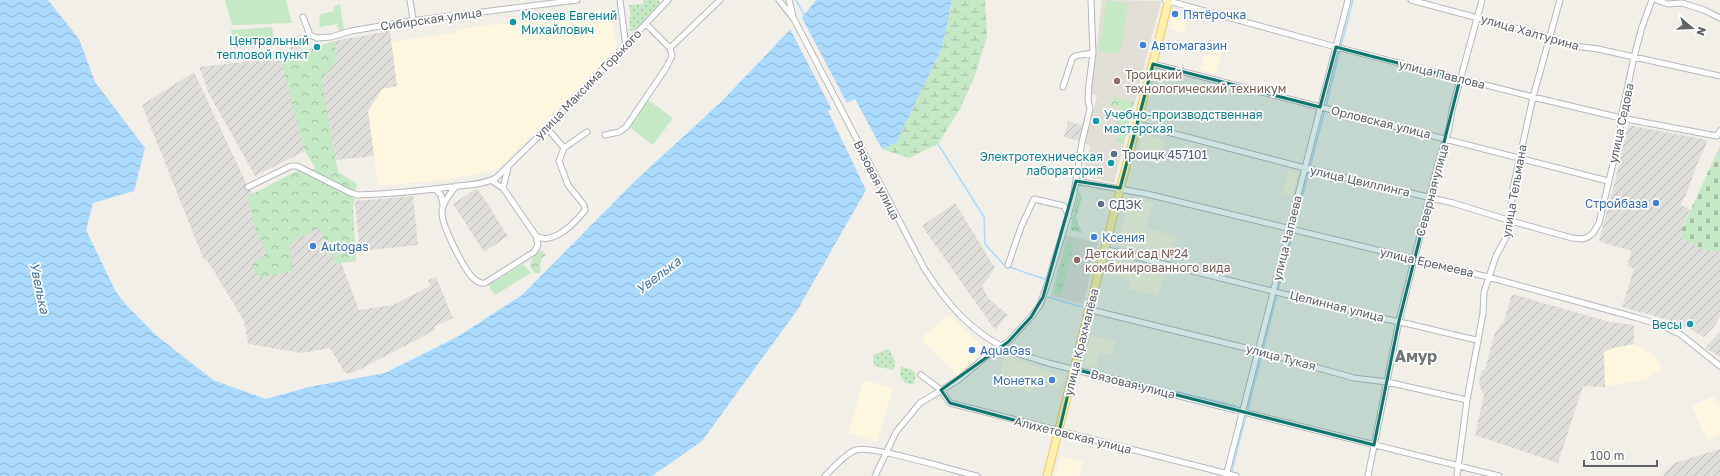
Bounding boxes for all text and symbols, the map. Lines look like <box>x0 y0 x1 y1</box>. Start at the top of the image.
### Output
street label: Сибирская улица <box>379 4 483 34</box>
place label: Пятёрочка <box>1183 7 1246 22</box>
place label: Мокеев Евгений Михайлович <box>521 8 617 37</box>
north arrow <box>1672 8 1712 48</box>
marker: Пятёрочка <box>1170 9 1180 19</box>
street label: улица Халтурина <box>1479 11 1581 53</box>
marker: Мокеев Евгений Михайлович <box>508 17 518 27</box>
text: N <box>1694 25 1709 37</box>
street label: улица Максима Горького <box>532 26 644 142</box>
place label: Центральный тепловой пункт <box>217 33 309 62</box>
place label: Автомагазин <box>1151 38 1227 53</box>
marker: Автомагазин <box>1138 40 1148 50</box>
marker: Центральный тепловой пункт <box>312 42 322 52</box>
street label: улица Павлова <box>1397 56 1487 92</box>
place label: Троицкий технологический техникум <box>1125 67 1286 96</box>
marker: Троицкий технологический техникум <box>1112 76 1122 86</box>
street label: улица Седова <box>1605 82 1637 164</box>
street label: Орловская улица <box>1330 102 1432 142</box>
place label: Учебно-производственная мастерская <box>1104 107 1263 136</box>
marker: Учебно-производственная мастерская <box>1091 116 1101 126</box>
street label: Вязовая улица <box>851 138 903 222</box>
street label: Северная улица <box>1412 142 1452 238</box>
street label: улица Тельмана <box>1498 143 1530 239</box>
place label: Троицк 457101 <box>1122 147 1208 162</box>
place label: Электротехническая лаборатория <box>980 149 1103 178</box>
marker: Троицк 457101 <box>1109 149 1119 159</box>
marker: Электротехническая лаборатория <box>1106 158 1116 168</box>
street label: улица Цвиллинга <box>1309 162 1411 200</box>
street label: улица Чапаева <box>1269 194 1305 282</box>
place label: Стройбаза <box>1585 196 1648 211</box>
place label: СДЭК <box>1109 197 1143 212</box>
marker: Стройбаза <box>1651 198 1661 208</box>
marker: СДЭК <box>1096 199 1106 209</box>
place label: Ксения <box>1102 230 1145 245</box>
marker: Ксения <box>1089 232 1099 242</box>
place label: Autogas <box>321 239 369 254</box>
marker: Autogas <box>308 241 318 251</box>
street label: улица Еремеева <box>1379 244 1475 280</box>
place label: Детский сад №24 комбинированного вида <box>1085 246 1230 275</box>
water label: Увелька <box>632 253 684 297</box>
marker: Детский сад №24 комбинированного вида <box>1072 255 1082 265</box>
water label: Увелька <box>27 261 53 316</box>
street label: улица Крахмалёва <box>1060 287 1102 397</box>
street label: Целинная улица <box>1288 287 1386 325</box>
place label: Весы <box>1652 317 1682 332</box>
marker: Весы <box>1685 319 1695 329</box>
street label: улица Тукая <box>1244 340 1318 374</box>
place label: AquaGas <box>980 343 1031 358</box>
marker: AquaGas <box>967 345 977 355</box>
district label: Амур <box>1395 346 1437 366</box>
street label: Вязовая улица <box>1089 366 1177 402</box>
place label: Монетка <box>993 373 1044 388</box>
marker: Монетка <box>1047 375 1057 385</box>
street label: Алихетовская улица <box>1013 413 1133 457</box>
scale bar <box>1584 442 1657 468</box>
text: 100 m <box>1590 448 1624 463</box>

